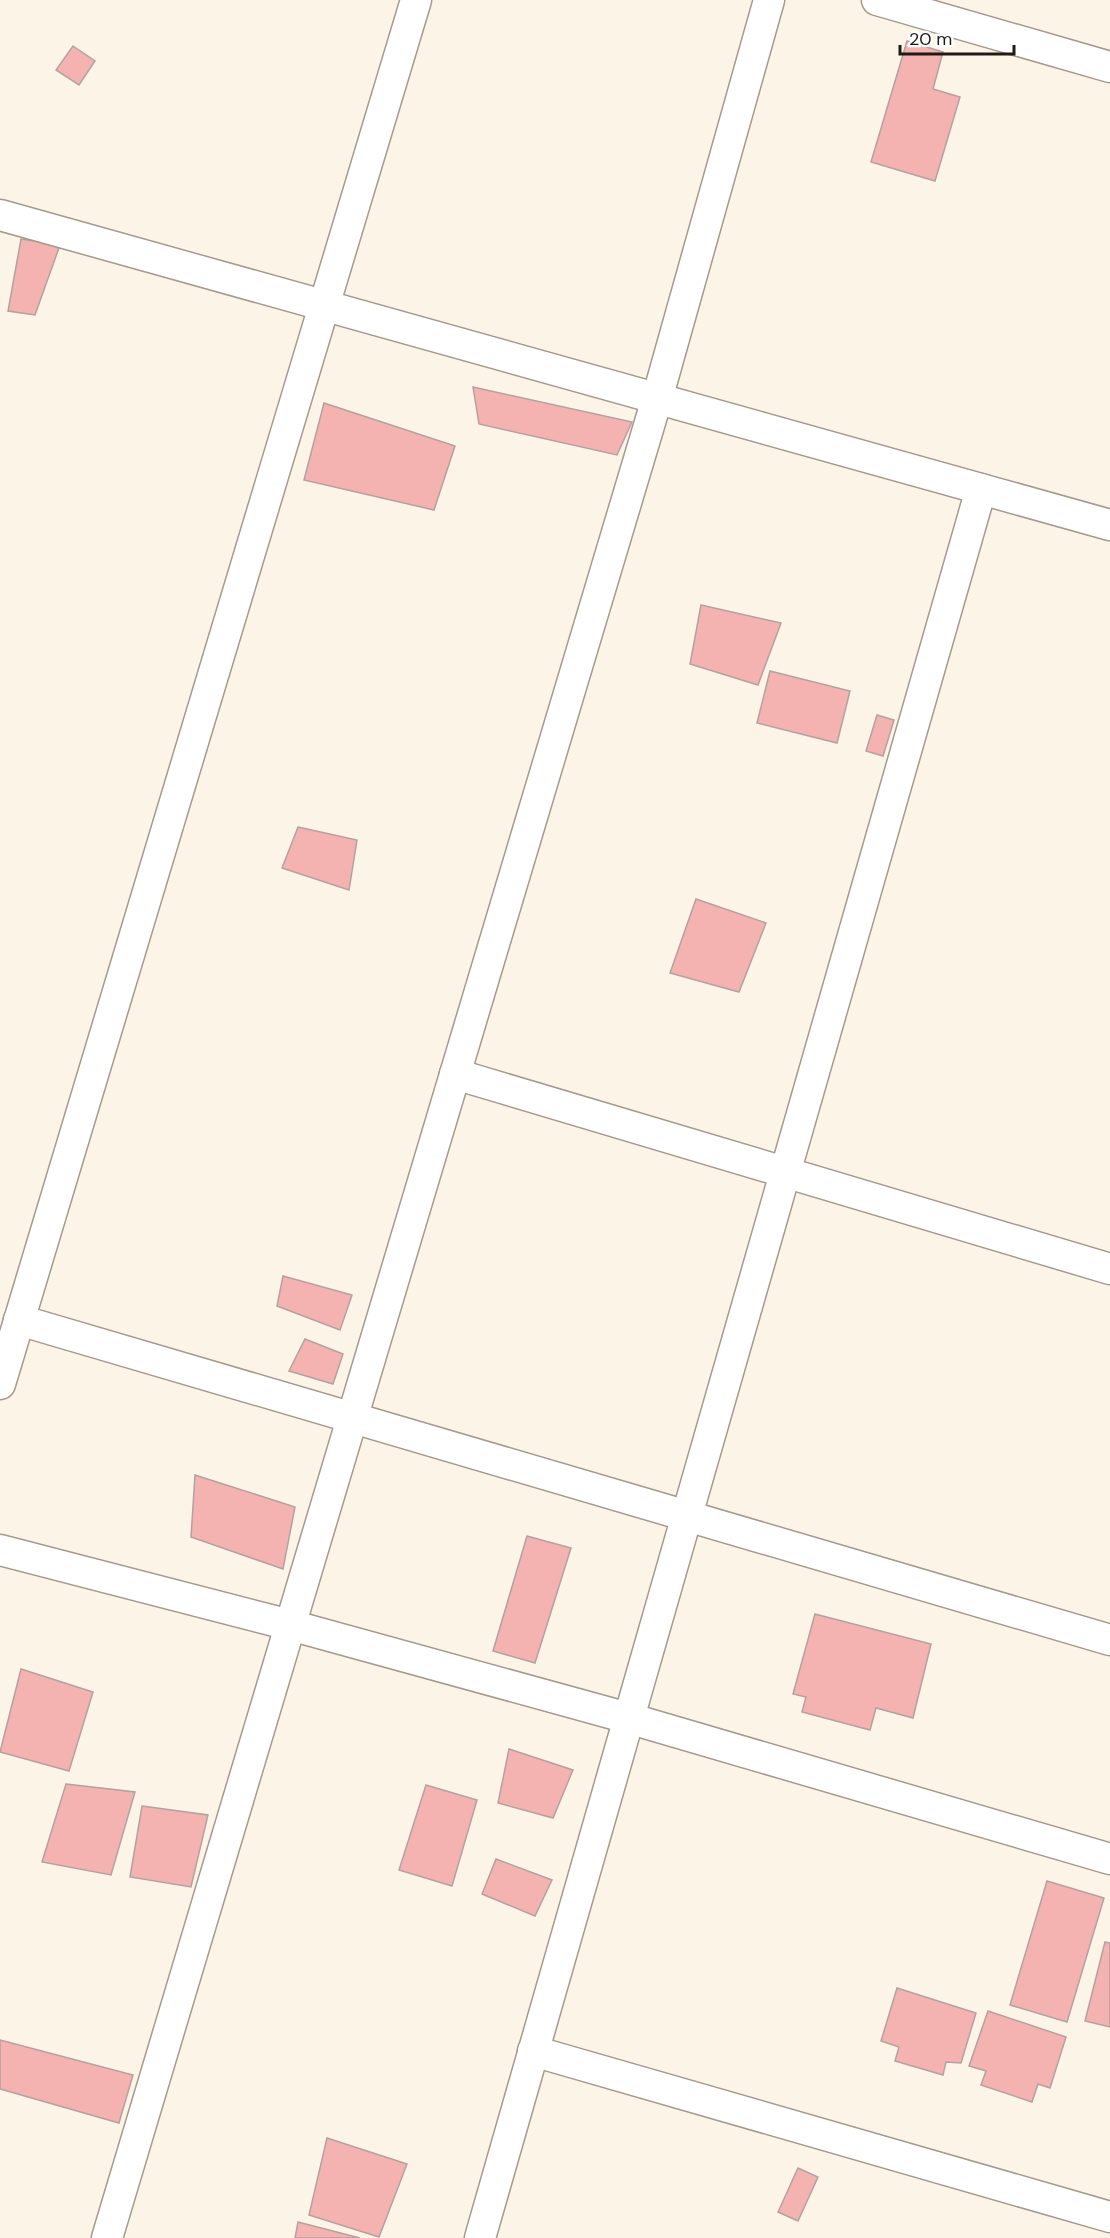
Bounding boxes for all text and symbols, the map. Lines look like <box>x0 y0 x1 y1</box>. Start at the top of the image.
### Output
scale bar <box>900 18 1014 56</box>
text: 20 m <box>909 27 952 51</box>

